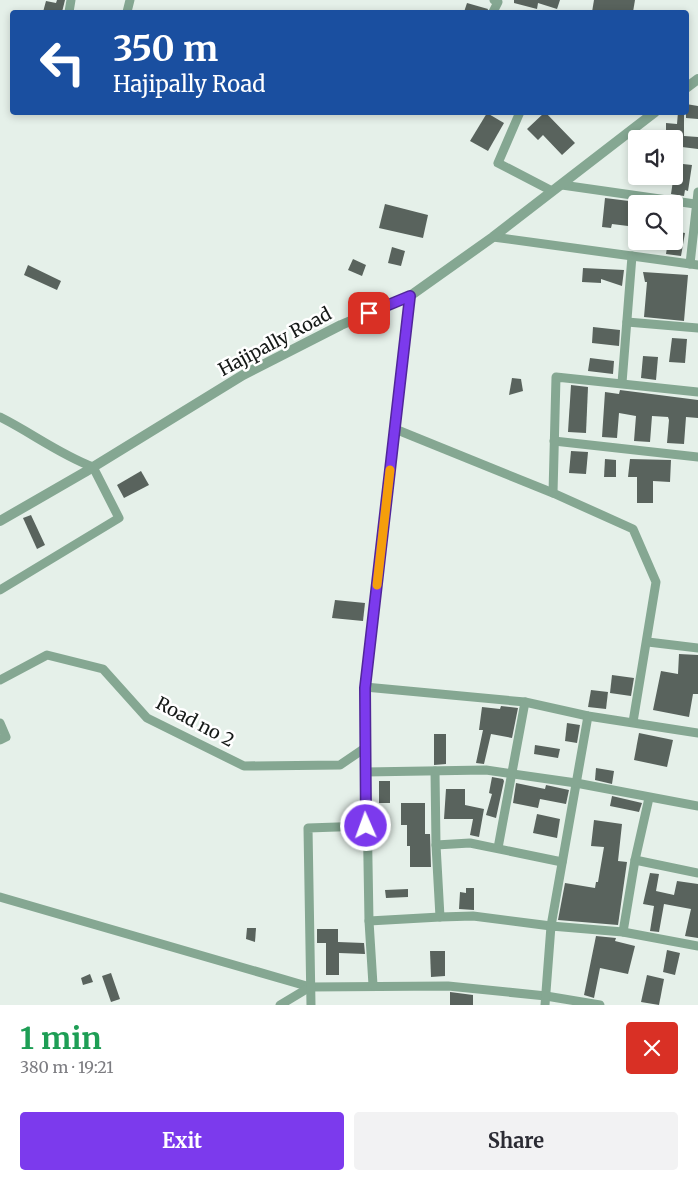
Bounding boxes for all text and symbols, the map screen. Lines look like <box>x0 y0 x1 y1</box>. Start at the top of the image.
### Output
text: 350 m <box>113 27 218 71</box>
icon: left <box>30 30 95 95</box>
text: Hajipally Road <box>113 70 266 98</box>
map controls <box>628 130 683 250</box>
button: sound <box>628 130 683 185</box>
button: search <box>628 195 683 250</box>
pin <box>348 292 390 334</box>
icon: arrive <box>355 299 383 327</box>
street label: Hajipally Road <box>214 302 335 381</box>
street label: Road no 2 <box>152 691 238 752</box>
position arrow <box>339 799 391 851</box>
text: 1 min <box>20 1019 102 1057</box>
button: close <box>626 1022 678 1074</box>
text: 380 m · 19:21 <box>20 1057 114 1077</box>
button: Exit <box>20 1112 344 1170</box>
button: Share <box>354 1112 678 1170</box>

